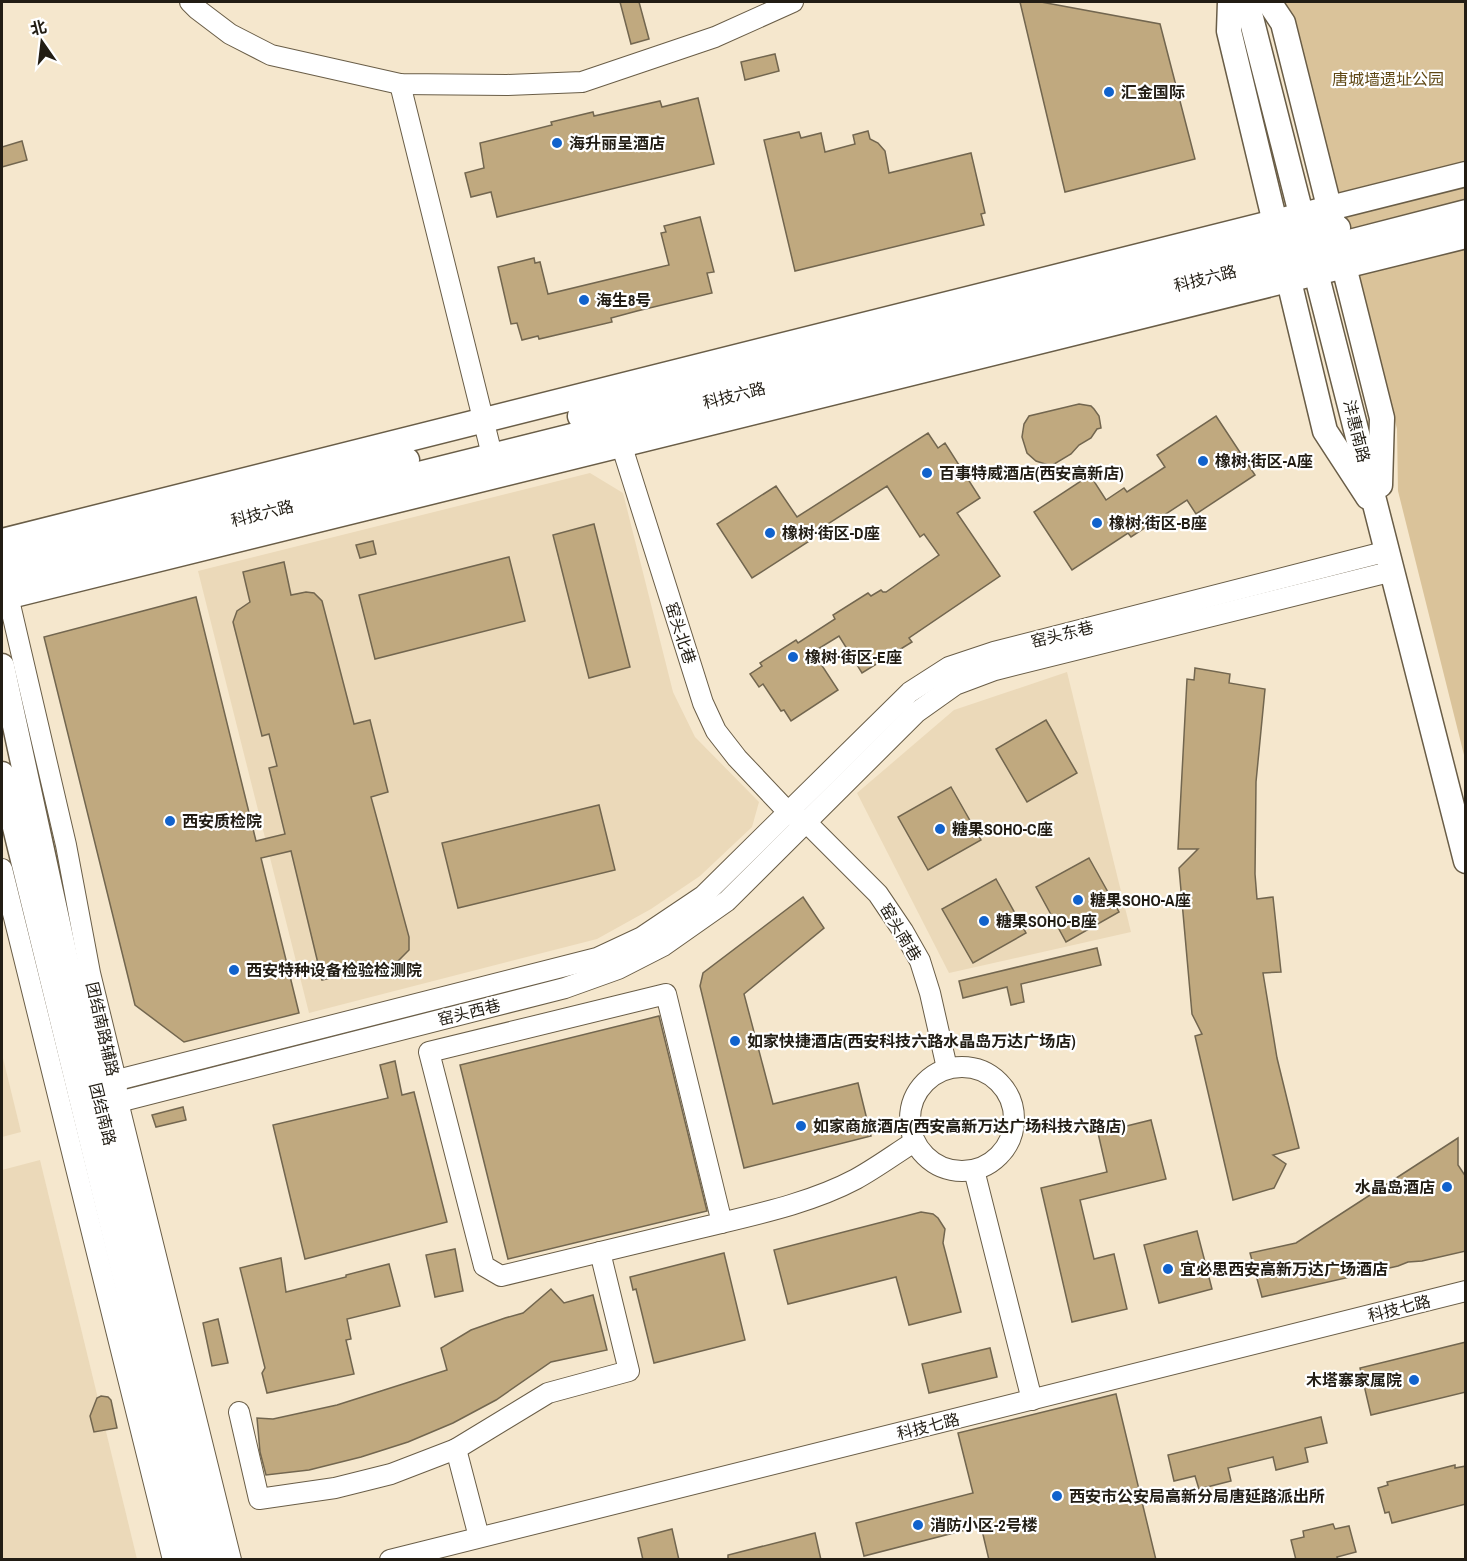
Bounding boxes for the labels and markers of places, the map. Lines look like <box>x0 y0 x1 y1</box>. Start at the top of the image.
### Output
place label: 汇金国际 <box>1121 81 1185 103</box>
marker: 汇金国际 <box>1102 85 1116 99</box>
place label: 海升丽呈酒店 <box>569 132 665 154</box>
marker: 海升丽呈酒店 <box>550 136 564 150</box>
place label: 海生8号 <box>596 289 651 311</box>
marker: 海生8号 <box>577 293 591 307</box>
place label: 橡树·街区-A座 <box>1215 450 1313 472</box>
marker: 橡树·街区-A座 <box>1196 454 1210 468</box>
place label: 百事特威酒店(西安高新店) <box>939 462 1124 484</box>
marker: 百事特威酒店(西安高新店) <box>920 466 934 480</box>
place label: 橡树·街区-B座 <box>1109 512 1207 534</box>
marker: 橡树·街区-B座 <box>1090 516 1104 530</box>
place label: 橡树·街区-D座 <box>782 522 880 544</box>
marker: 橡树·街区-D座 <box>763 526 777 540</box>
place label: 橡树·街区-E座 <box>805 646 902 668</box>
marker: 橡树·街区-E座 <box>786 650 800 664</box>
place label: 西安质检院 <box>182 810 262 832</box>
marker: 西安质检院 <box>163 814 177 828</box>
place label: 糖果SOHO-C座 <box>952 818 1052 840</box>
marker: 糖果SOHO-C座 <box>933 822 947 836</box>
place label: 糖果SOHO-A座 <box>1090 889 1190 911</box>
marker: 糖果SOHO-A座 <box>1071 893 1085 907</box>
place label: 糖果SOHO-B座 <box>996 910 1096 932</box>
marker: 糖果SOHO-B座 <box>977 914 991 928</box>
place label: 西安特种设备检验检测院 <box>246 959 422 981</box>
marker: 西安特种设备检验检测院 <box>227 963 241 977</box>
place label: 如家快捷酒店(西安科技六路水晶岛万达广场店) <box>747 1030 1076 1052</box>
marker: 如家快捷酒店(西安科技六路水晶岛万达广场店) <box>728 1034 742 1048</box>
place label: 如家商旅酒店(西安高新万达广场科技六路店) <box>813 1115 1126 1137</box>
marker: 如家商旅酒店(西安高新万达广场科技六路店) <box>794 1119 808 1133</box>
place label: 水晶岛酒店 <box>1355 1176 1435 1198</box>
marker: 水晶岛酒店 <box>1440 1180 1454 1194</box>
place label: 宜必思西安高新万达广场酒店 <box>1180 1258 1388 1280</box>
marker: 宜必思西安高新万达广场酒店 <box>1161 1262 1175 1276</box>
place label: 木塔寨家属院 <box>1306 1369 1402 1391</box>
marker: 木塔寨家属院 <box>1407 1373 1421 1387</box>
place label: 西安市公安局高新分局唐延路派出所 <box>1069 1485 1325 1507</box>
marker: 西安市公安局高新分局唐延路派出所 <box>1050 1489 1064 1503</box>
place label: 消防小区-2号楼 <box>930 1514 1038 1536</box>
marker: 消防小区-2号楼 <box>911 1518 925 1532</box>

